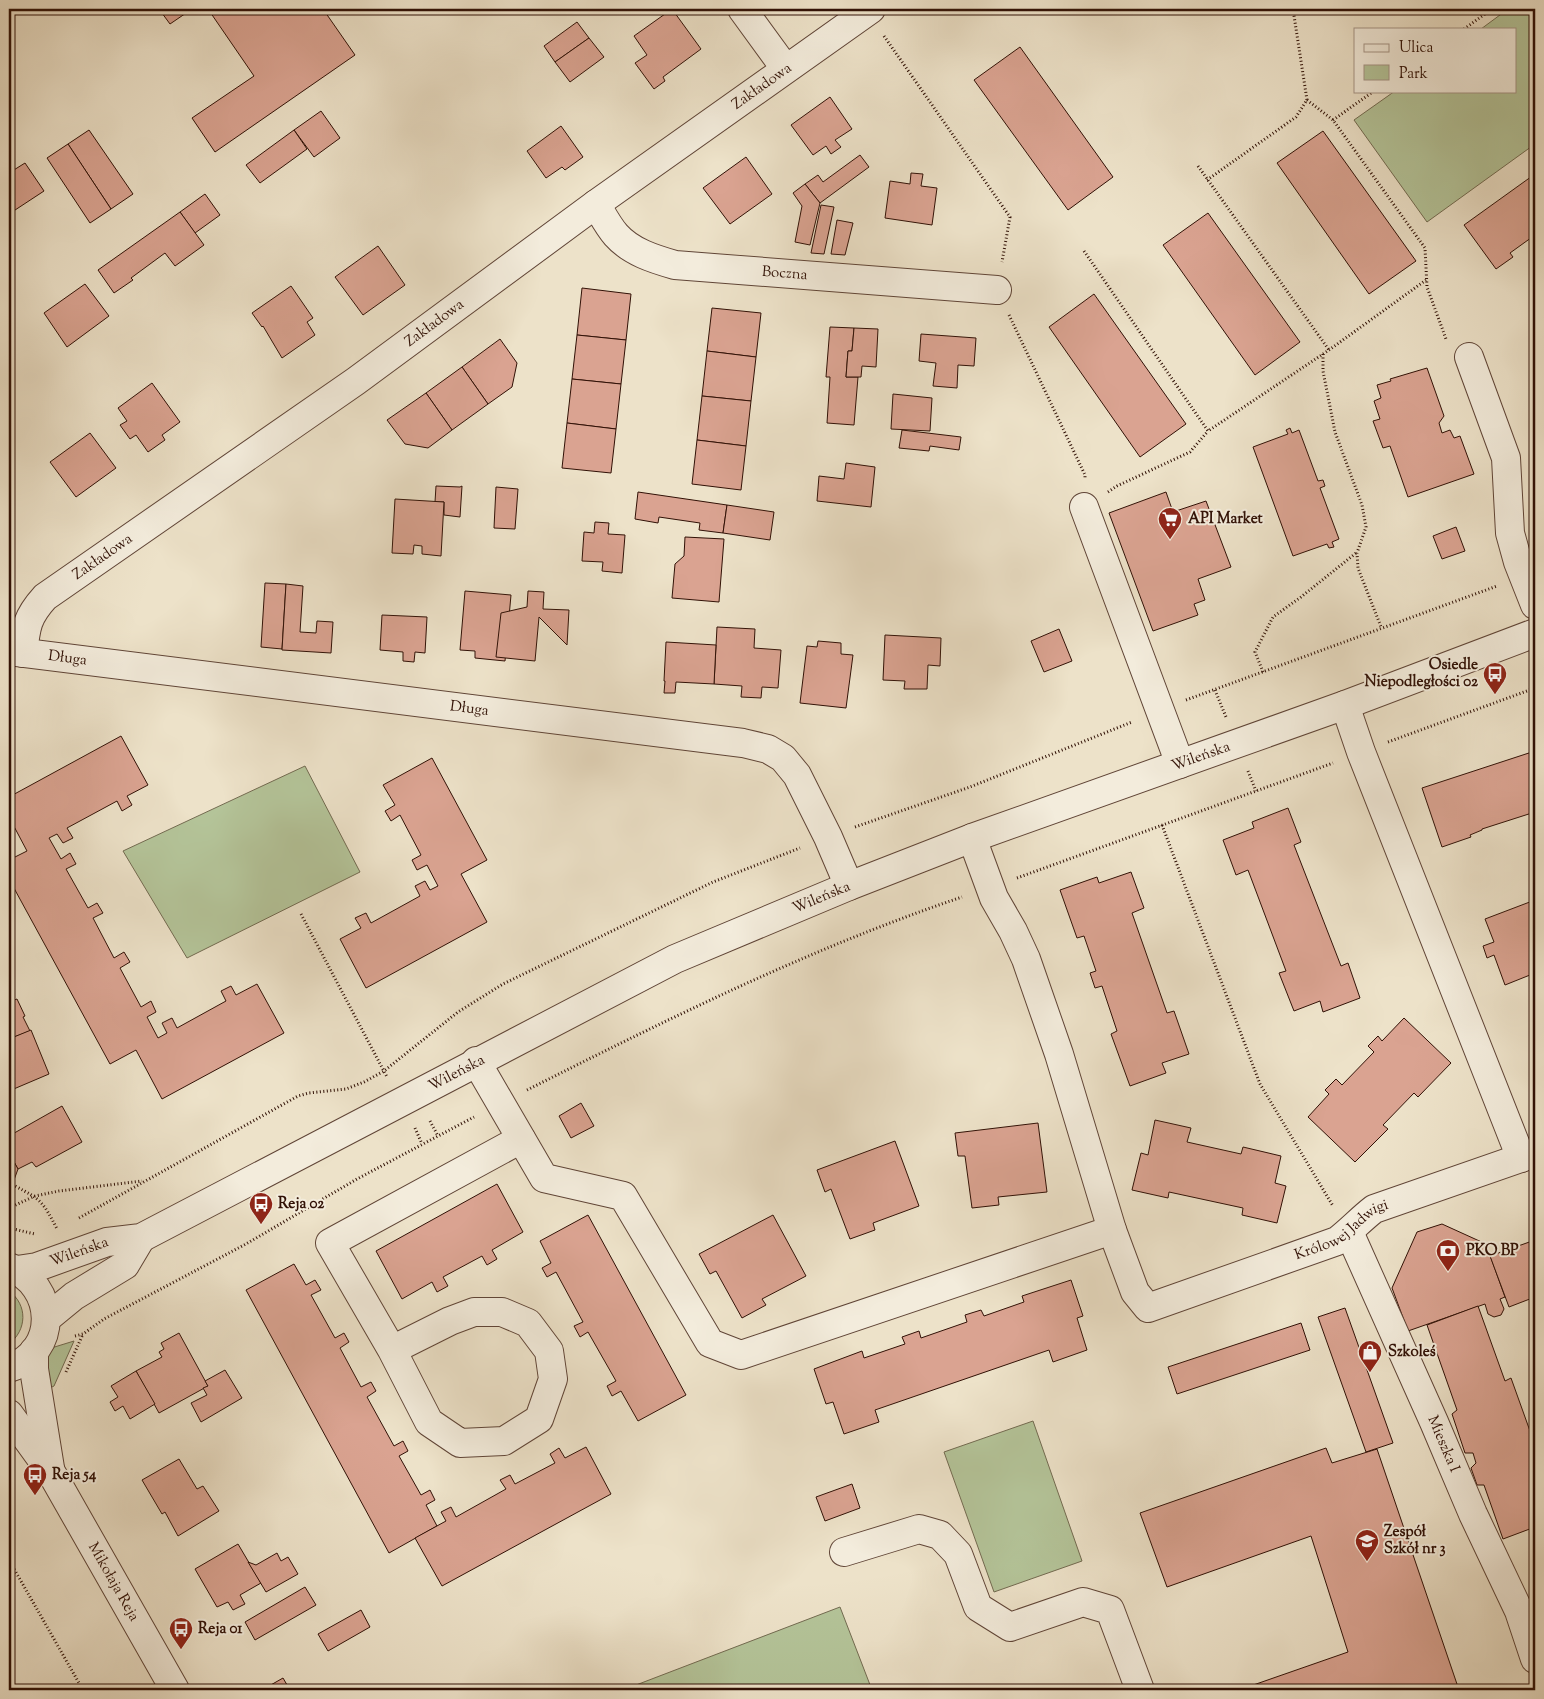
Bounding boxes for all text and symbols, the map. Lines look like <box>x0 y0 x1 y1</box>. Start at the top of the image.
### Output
legend <box>1354 28 1516 92</box>
text: Ulica <box>1399 38 1433 59</box>
street label: Zakładowa <box>728 58 796 115</box>
text: Park <box>1399 64 1428 85</box>
street label: Boczna <box>761 261 808 286</box>
street label: Zakładowa <box>401 294 469 352</box>
supermarket icon: API Market <box>1157 506 1183 540</box>
place label: API Market <box>1188 509 1264 530</box>
street label: Zakładowa <box>69 529 137 585</box>
street label: Długa <box>47 645 88 671</box>
place label: Osiedle Niepodległości 02 <box>1365 655 1479 693</box>
bus stop icon: Osiedle Niepodległości 02 <box>1482 661 1508 695</box>
street label: Długa <box>449 696 490 722</box>
street label: Wileńska <box>1169 736 1233 777</box>
street label: Wileńska <box>789 876 854 919</box>
street label: Wileńska <box>425 1050 489 1096</box>
bus stop icon: Reja 02 <box>248 1191 274 1225</box>
place label: Reja 02 <box>278 1194 325 1215</box>
street label: Królowej Jadwigi <box>1292 1194 1391 1266</box>
street label: Wileńska <box>47 1232 111 1272</box>
bank icon: PKO BP <box>1435 1238 1461 1272</box>
place label: PKO BP <box>1466 1241 1519 1262</box>
shop icon: Szkoleś <box>1357 1339 1383 1373</box>
place label: Szkoleś <box>1388 1342 1436 1363</box>
street label: Mieszka I <box>1422 1412 1465 1476</box>
bus stop icon: Reja 54 <box>22 1462 48 1496</box>
place label: Reja 54 <box>52 1465 97 1486</box>
place label: Zespół Szkół nr 3 <box>1384 1522 1446 1560</box>
school or university icon: Zespół Szkół nr 3 <box>1354 1528 1380 1562</box>
street label: Mikołaja Reja <box>83 1539 144 1625</box>
bus stop icon: Reja 01 <box>168 1616 194 1650</box>
place label: Reja 01 <box>198 1619 243 1640</box>

